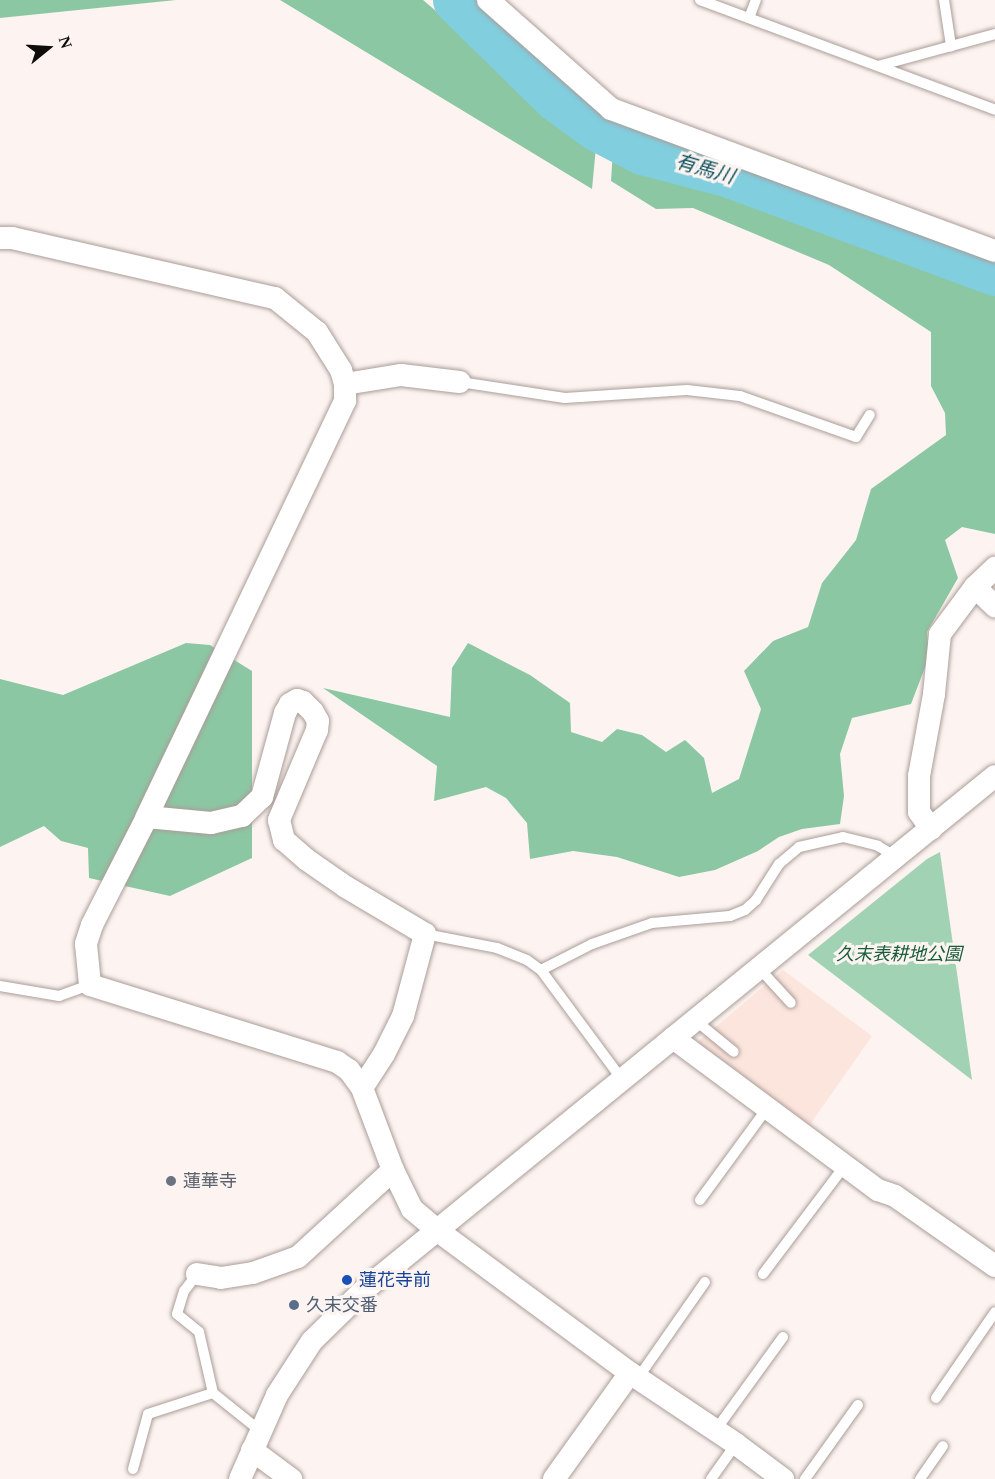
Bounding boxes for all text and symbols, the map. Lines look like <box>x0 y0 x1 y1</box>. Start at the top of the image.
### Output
north arrow <box>18 18 78 78</box>
text: N <box>56 34 75 50</box>
water label: 有馬川 <box>673 149 737 189</box>
park label: 久末表耕地公園 <box>836 943 962 965</box>
place label: 蓮華寺 <box>183 1170 237 1192</box>
marker: 蓮華寺 <box>164 1174 178 1188</box>
place label: 蓮花寺前 <box>359 1269 431 1291</box>
marker: 蓮花寺前 <box>340 1273 354 1287</box>
place label: 久末交番 <box>306 1294 378 1316</box>
marker: 久末交番 <box>287 1298 301 1312</box>

